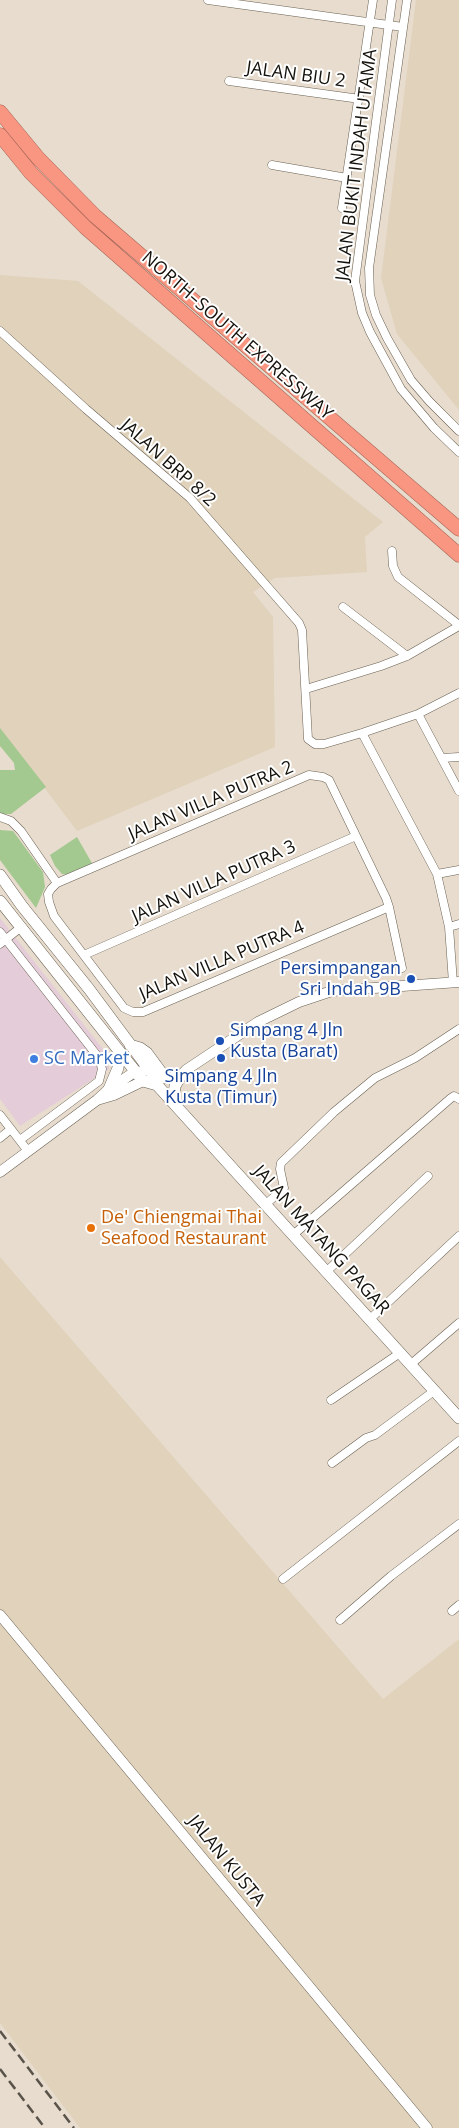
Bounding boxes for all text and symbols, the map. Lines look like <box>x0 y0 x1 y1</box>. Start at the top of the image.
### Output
street label: JALAN BUKIT INDAH UTAMA <box>332 48 382 282</box>
street label: JALAN BIU 2 <box>245 57 347 93</box>
street label: NORTH–SOUTH EXPRESSWAY <box>137 247 337 425</box>
street label: JALAN BRP 8/2 <box>116 415 220 511</box>
street label: JALAN VILLA PUTRA 2 <box>125 756 297 846</box>
street label: JALAN VILLA PUTRA 3 <box>129 836 299 928</box>
street label: JALAN VILLA PUTRA 4 <box>136 916 308 1006</box>
place label: Persimpangan Sri Indah 9B <box>280 958 401 1001</box>
marker: Persimpangan Sri Indah 9B <box>405 973 417 985</box>
place label: Simpang 4 Jln Kusta (Barat) <box>230 1020 343 1062</box>
marker: Simpang 4 Jln Kusta (Barat) <box>214 1035 226 1047</box>
place label: SC Market <box>44 1048 129 1070</box>
marker: Simpang 4 Jln Kusta (Timur) <box>215 1052 227 1064</box>
marker: SC Market <box>28 1053 40 1065</box>
place label: Simpang 4 Jln Kusta (Timur) <box>165 1066 277 1108</box>
street label: JALAN MATANG PAGAR <box>248 1161 394 1319</box>
place label: De' Chiengmai Thai Seafood Restaurant <box>101 1207 266 1250</box>
marker: De' Chiengmai Thai Seafood Restaurant <box>85 1222 97 1234</box>
street label: JALAN KUSTA <box>183 1811 269 1911</box>

